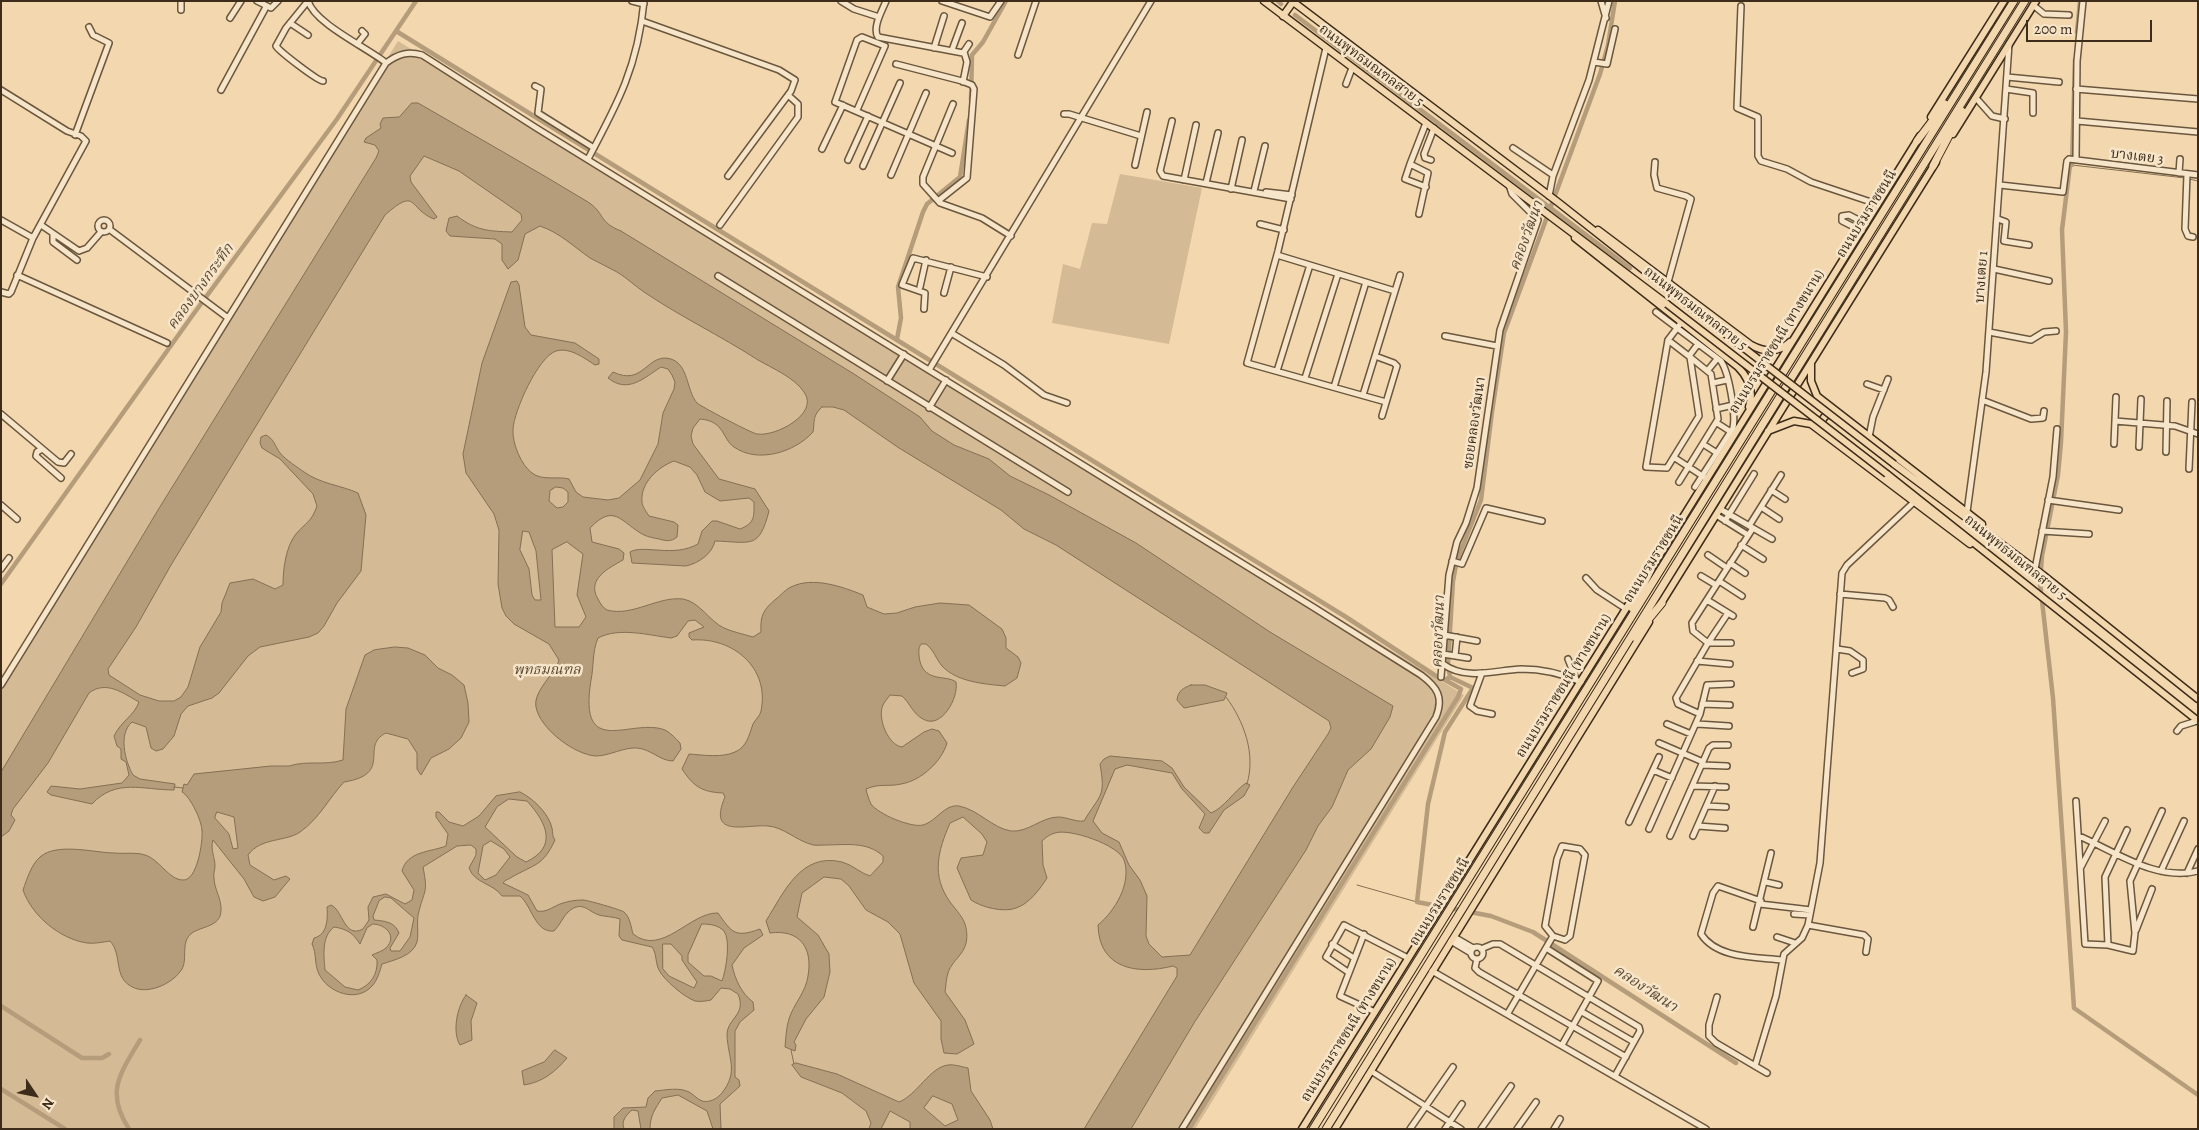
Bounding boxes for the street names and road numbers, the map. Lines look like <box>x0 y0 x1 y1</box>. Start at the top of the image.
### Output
street label: ถนนพุทธมณฑลสาย 5 <box>1315 21 1427 111</box>
street label: บางเตย 3 <box>2110 145 2164 169</box>
street label: ถนนบรมราชชนนี <box>1833 167 1901 261</box>
street label: บางเตย 1 <box>1972 250 1992 304</box>
street label: ถนนพุทธมณฑลสาย 5 <box>1640 263 1750 355</box>
street label: ถนนบรมราชชนนี (ทางขนาน) <box>1726 267 1828 417</box>
street label: ซอยคลองวัฒนา <box>1460 376 1490 470</box>
street label: ถนนบรมราชชนนี <box>1620 512 1688 606</box>
street label: ถนนพุทธมณฑลสาย 5 <box>1960 512 2070 604</box>
street label: ถนนบรมราชชนนี (ทางขนาน) <box>1513 611 1615 761</box>
street label: ถนนบรมราชชนนี <box>1406 855 1474 949</box>
street label: ถนนบรมราชชนนี (ทางขนาน) <box>1298 955 1400 1105</box>

